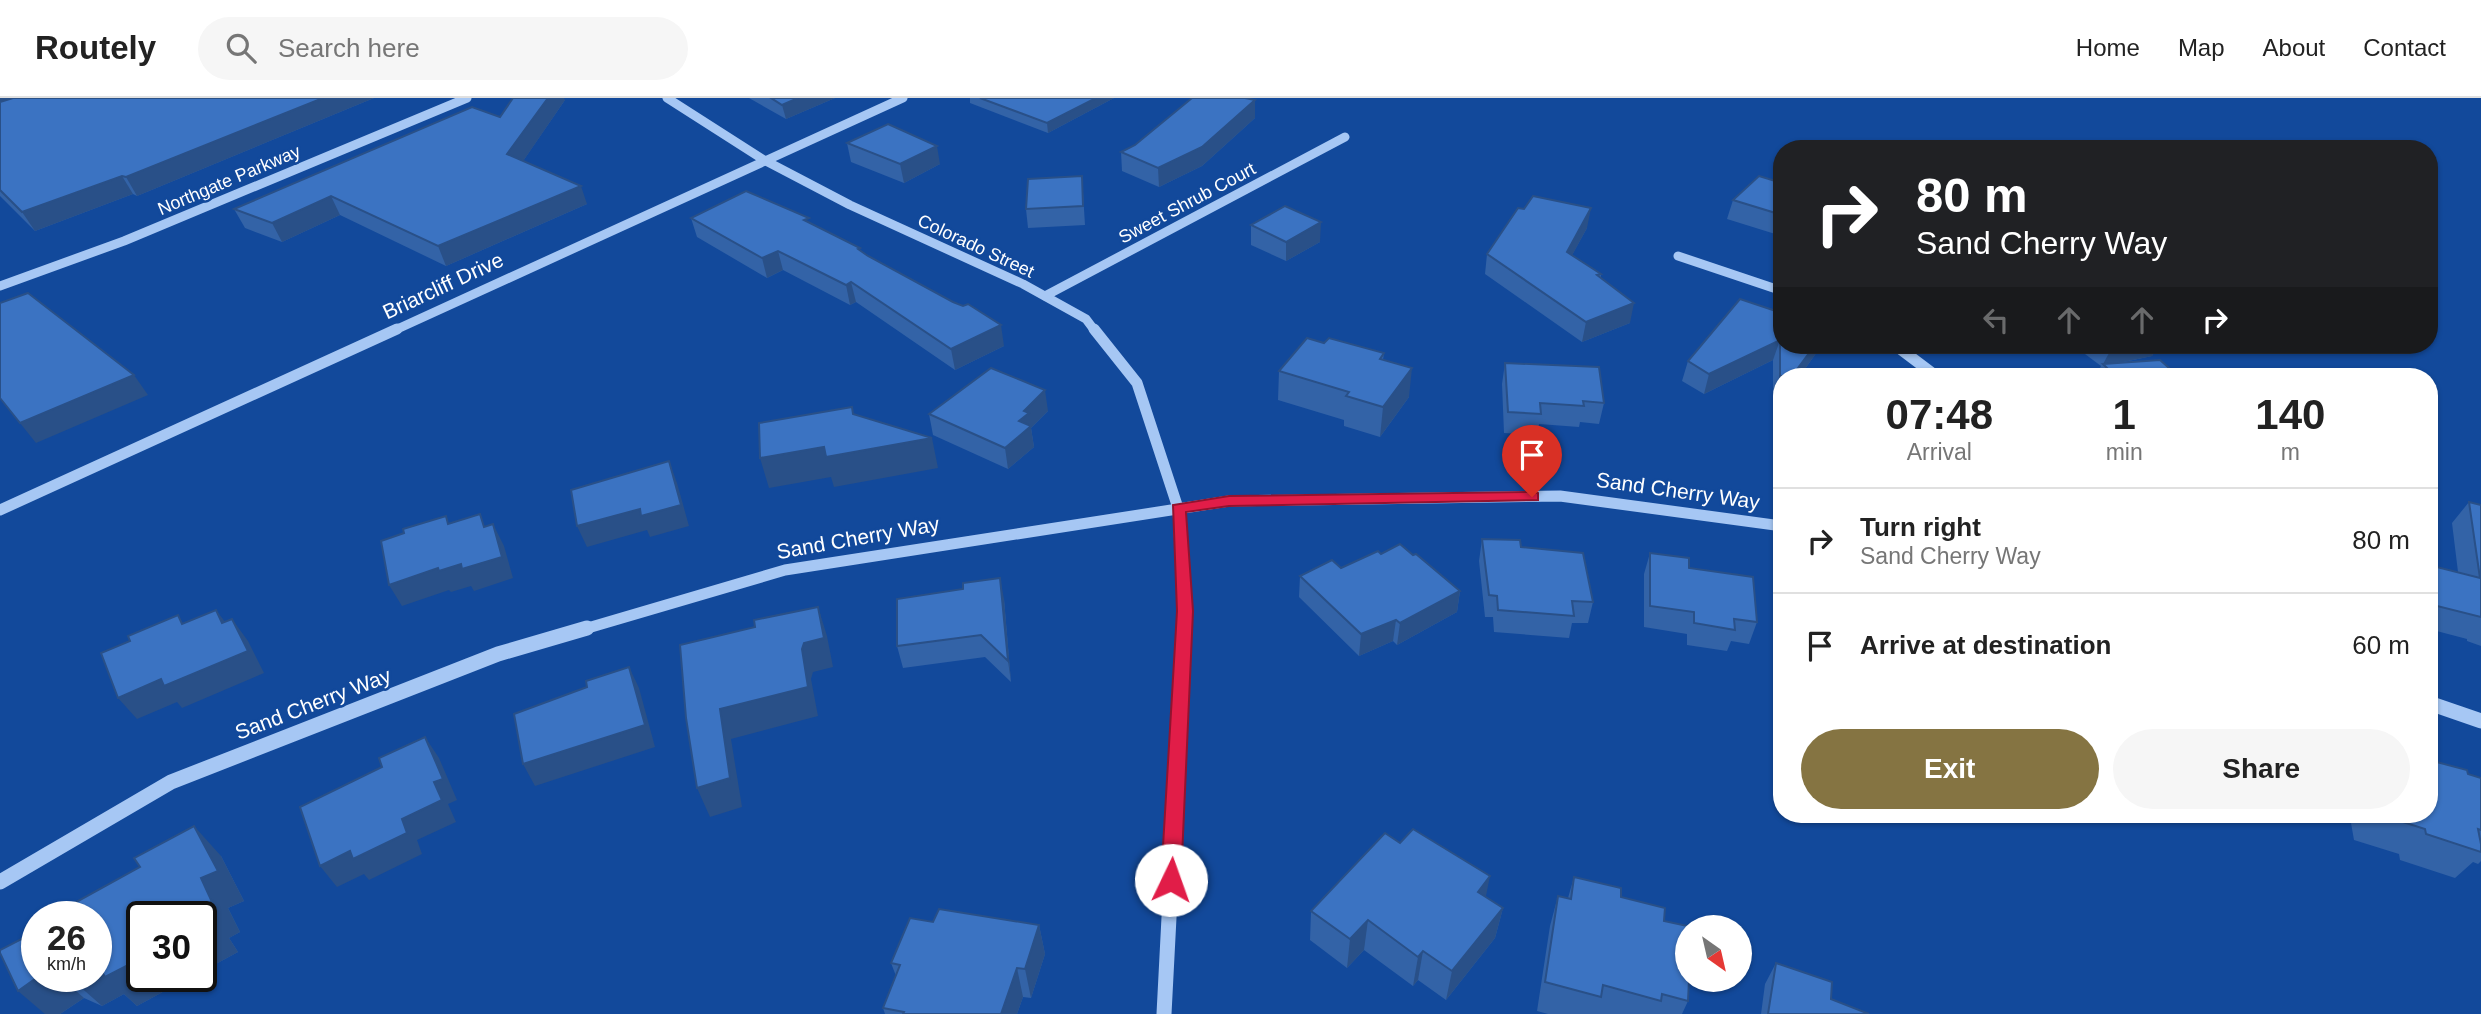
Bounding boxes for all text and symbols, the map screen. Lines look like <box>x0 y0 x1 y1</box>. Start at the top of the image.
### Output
search box <box>198 17 688 80</box>
text: Routely <box>35 29 156 66</box>
icon: search <box>222 29 260 67</box>
text: Search here <box>278 33 420 63</box>
text: Home <box>2076 34 2140 61</box>
text: Map <box>2178 34 2225 61</box>
text: About <box>2263 34 2325 61</box>
text: Contact <box>2363 34 2446 61</box>
street label: Northgate Parkway <box>155 141 303 219</box>
street label: Sweet Shrub Court <box>1115 158 1259 248</box>
icon: right <box>1801 168 1892 259</box>
text: 80 m <box>1916 168 2028 222</box>
street label: Colorado Street <box>915 210 1037 282</box>
text: Sand Cherry Way <box>1916 225 2167 261</box>
street label: Briarcliff Drive <box>379 248 507 324</box>
icon: left <box>1977 301 2015 339</box>
icon: ahead <box>2050 301 2088 339</box>
icon: ahead <box>2123 301 2161 339</box>
icon: right <box>2196 301 2234 339</box>
text: 07:48 <box>1886 391 1993 438</box>
text: 1 <box>2112 391 2136 438</box>
text: 140 <box>2255 391 2325 438</box>
pin <box>1502 425 1562 497</box>
icon: arrive <box>1513 436 1551 474</box>
text: Arrival <box>1907 439 1972 465</box>
text: min <box>2106 439 2143 465</box>
text: m <box>2281 439 2300 465</box>
street label: Sand Cherry Way <box>1595 468 1762 513</box>
street label: Sand Cherry Way <box>775 512 942 563</box>
text: Turn right <box>1860 512 1981 542</box>
icon: right <box>1801 522 1839 560</box>
text: 80 m <box>2352 525 2410 555</box>
text: Sand Cherry Way <box>1860 543 2041 569</box>
icon: arrive <box>1801 627 1839 665</box>
text: Arrive at destination <box>1860 630 2111 660</box>
text: 60 m <box>2352 630 2410 660</box>
street label: Sand Cherry Way <box>232 663 394 744</box>
button: Exit <box>1801 729 2099 809</box>
button: Share <box>2113 729 2410 809</box>
position arrow <box>1134 843 1208 917</box>
speed limit sign: 30 <box>126 901 217 992</box>
north arrow <box>1675 915 1752 992</box>
map controls <box>1675 915 1752 992</box>
text: 26 <box>47 918 86 957</box>
text: km/h <box>47 954 86 974</box>

